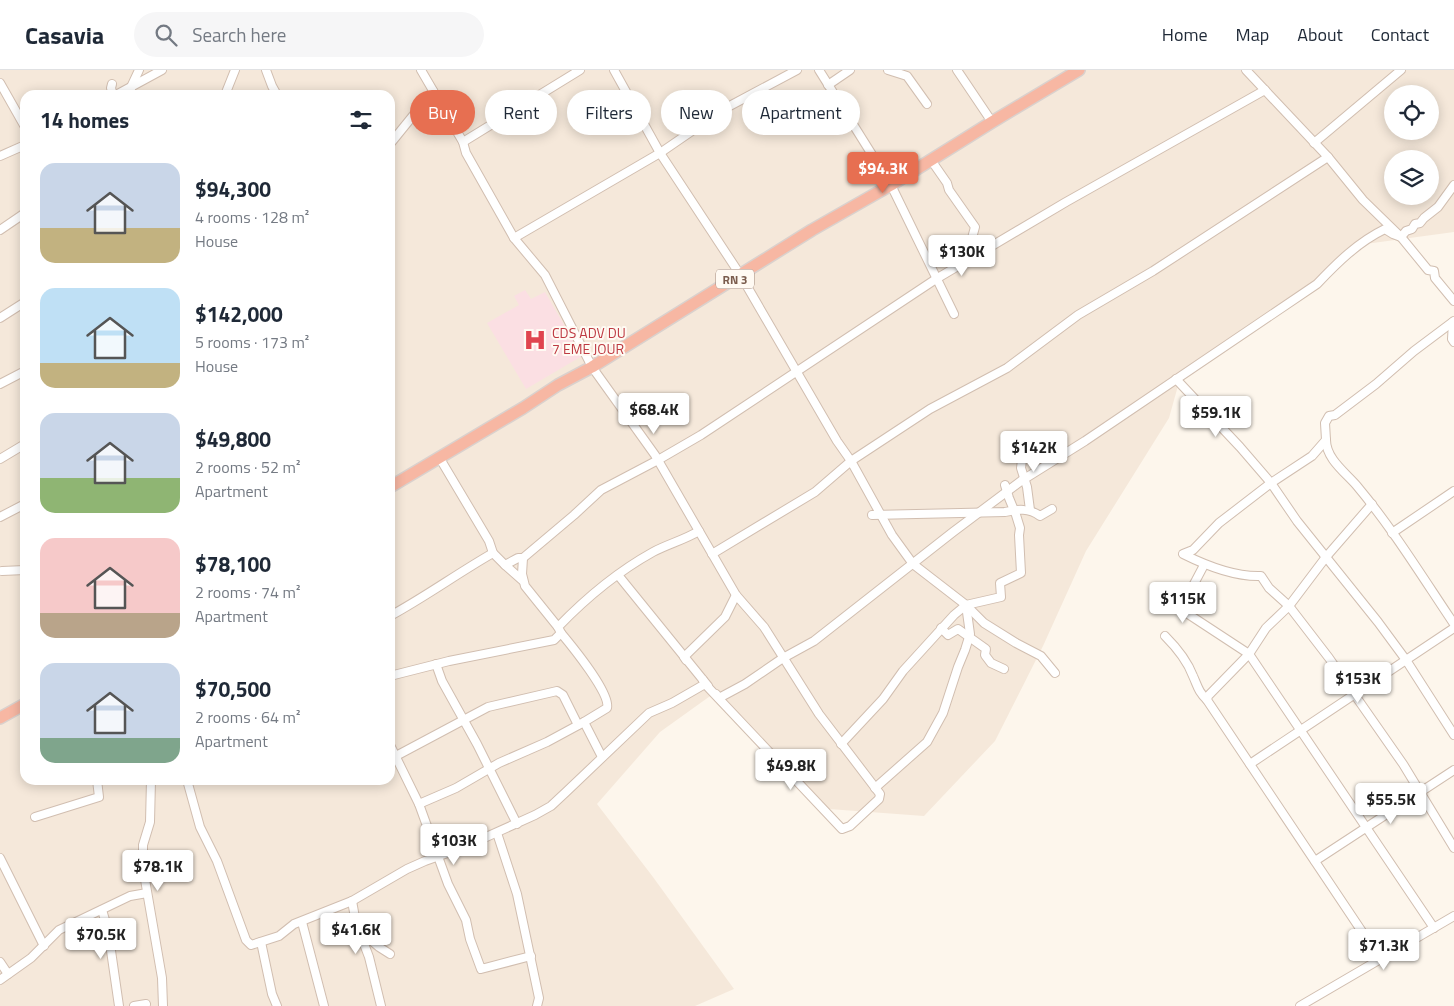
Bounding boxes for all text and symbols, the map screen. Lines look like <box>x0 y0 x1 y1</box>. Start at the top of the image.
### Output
search box <box>134 12 484 57</box>
text: Casavia <box>25 17 104 53</box>
text: Search here <box>192 20 286 49</box>
icon: search <box>152 21 180 49</box>
text: Home <box>1162 21 1208 48</box>
text: Map <box>1236 21 1269 48</box>
text: About <box>1297 21 1343 48</box>
text: Contact <box>1371 21 1429 48</box>
map controls <box>1384 85 1439 205</box>
button: locate <box>1384 85 1439 140</box>
chip: Buy <box>410 90 475 135</box>
chip: Rent <box>485 90 557 135</box>
chip: Filters <box>567 90 651 135</box>
chip: New <box>661 90 732 135</box>
chip: Apartment <box>742 90 860 135</box>
text: 14 homes <box>40 104 129 136</box>
icon: filters <box>347 106 375 134</box>
button: layers <box>1384 150 1439 205</box>
pin: $94.3K <box>842 152 924 194</box>
text: $94.3K <box>858 156 908 180</box>
text: $94,300 <box>195 173 271 205</box>
icon: home <box>80 183 140 243</box>
text: 4 rooms · 128 m² <box>195 205 309 229</box>
text: House <box>195 229 238 253</box>
pin: $130K <box>927 234 997 277</box>
text: $130K <box>939 239 985 263</box>
road number: RN 3 <box>716 270 754 288</box>
text: $142,000 <box>195 298 283 330</box>
icon: home <box>80 308 140 368</box>
place label: CDS ADV DU 7 EME JOUR <box>552 322 626 359</box>
hospital icon: CDS ADV DU 7 EME JOUR <box>522 327 548 353</box>
text: 5 rooms · 173 m² <box>195 330 309 354</box>
text: House <box>195 354 238 378</box>
pin: $68.4K <box>613 392 695 435</box>
pin: $59.1K <box>1175 396 1257 438</box>
text: $68.4K <box>629 397 679 421</box>
text: $59.1K <box>1191 400 1241 424</box>
text: $49,800 <box>195 423 271 455</box>
pin: $142K <box>999 430 1069 473</box>
icon: home <box>80 433 140 493</box>
text: $142K <box>1011 435 1057 459</box>
text: 2 rooms · 52 m² <box>195 455 300 479</box>
text: Apartment <box>195 479 268 503</box>
text: $78,100 <box>195 548 271 580</box>
icon: home <box>80 558 140 618</box>
text: 2 rooms · 74 m² <box>195 580 300 604</box>
pin: $115K <box>1148 582 1218 624</box>
text: $115K <box>1160 586 1206 610</box>
text: Apartment <box>195 604 268 628</box>
pin: $153K <box>1323 662 1393 704</box>
text: $153K <box>1335 666 1381 690</box>
text: $70,500 <box>195 673 271 705</box>
icon: home <box>80 683 140 743</box>
text: 2 rooms · 64 m² <box>195 705 300 729</box>
text: Apartment <box>195 729 268 753</box>
pin: $49.8K <box>750 748 832 791</box>
text: $49.8K <box>766 753 816 777</box>
pin: $55.5K <box>1350 782 1432 825</box>
text: $55.5K <box>1366 787 1416 811</box>
pin: $103K <box>419 824 489 866</box>
text: $103K <box>431 828 477 852</box>
pin: $78.1K <box>117 850 199 892</box>
text: $78.1K <box>133 854 183 878</box>
pin: $41.6K <box>315 912 397 955</box>
text: $41.6K <box>331 917 381 941</box>
pin: $70.5K <box>60 918 142 960</box>
text: $70.5K <box>76 922 126 946</box>
pin: $71.3K <box>1343 928 1425 971</box>
text: $71.3K <box>1359 933 1409 957</box>

